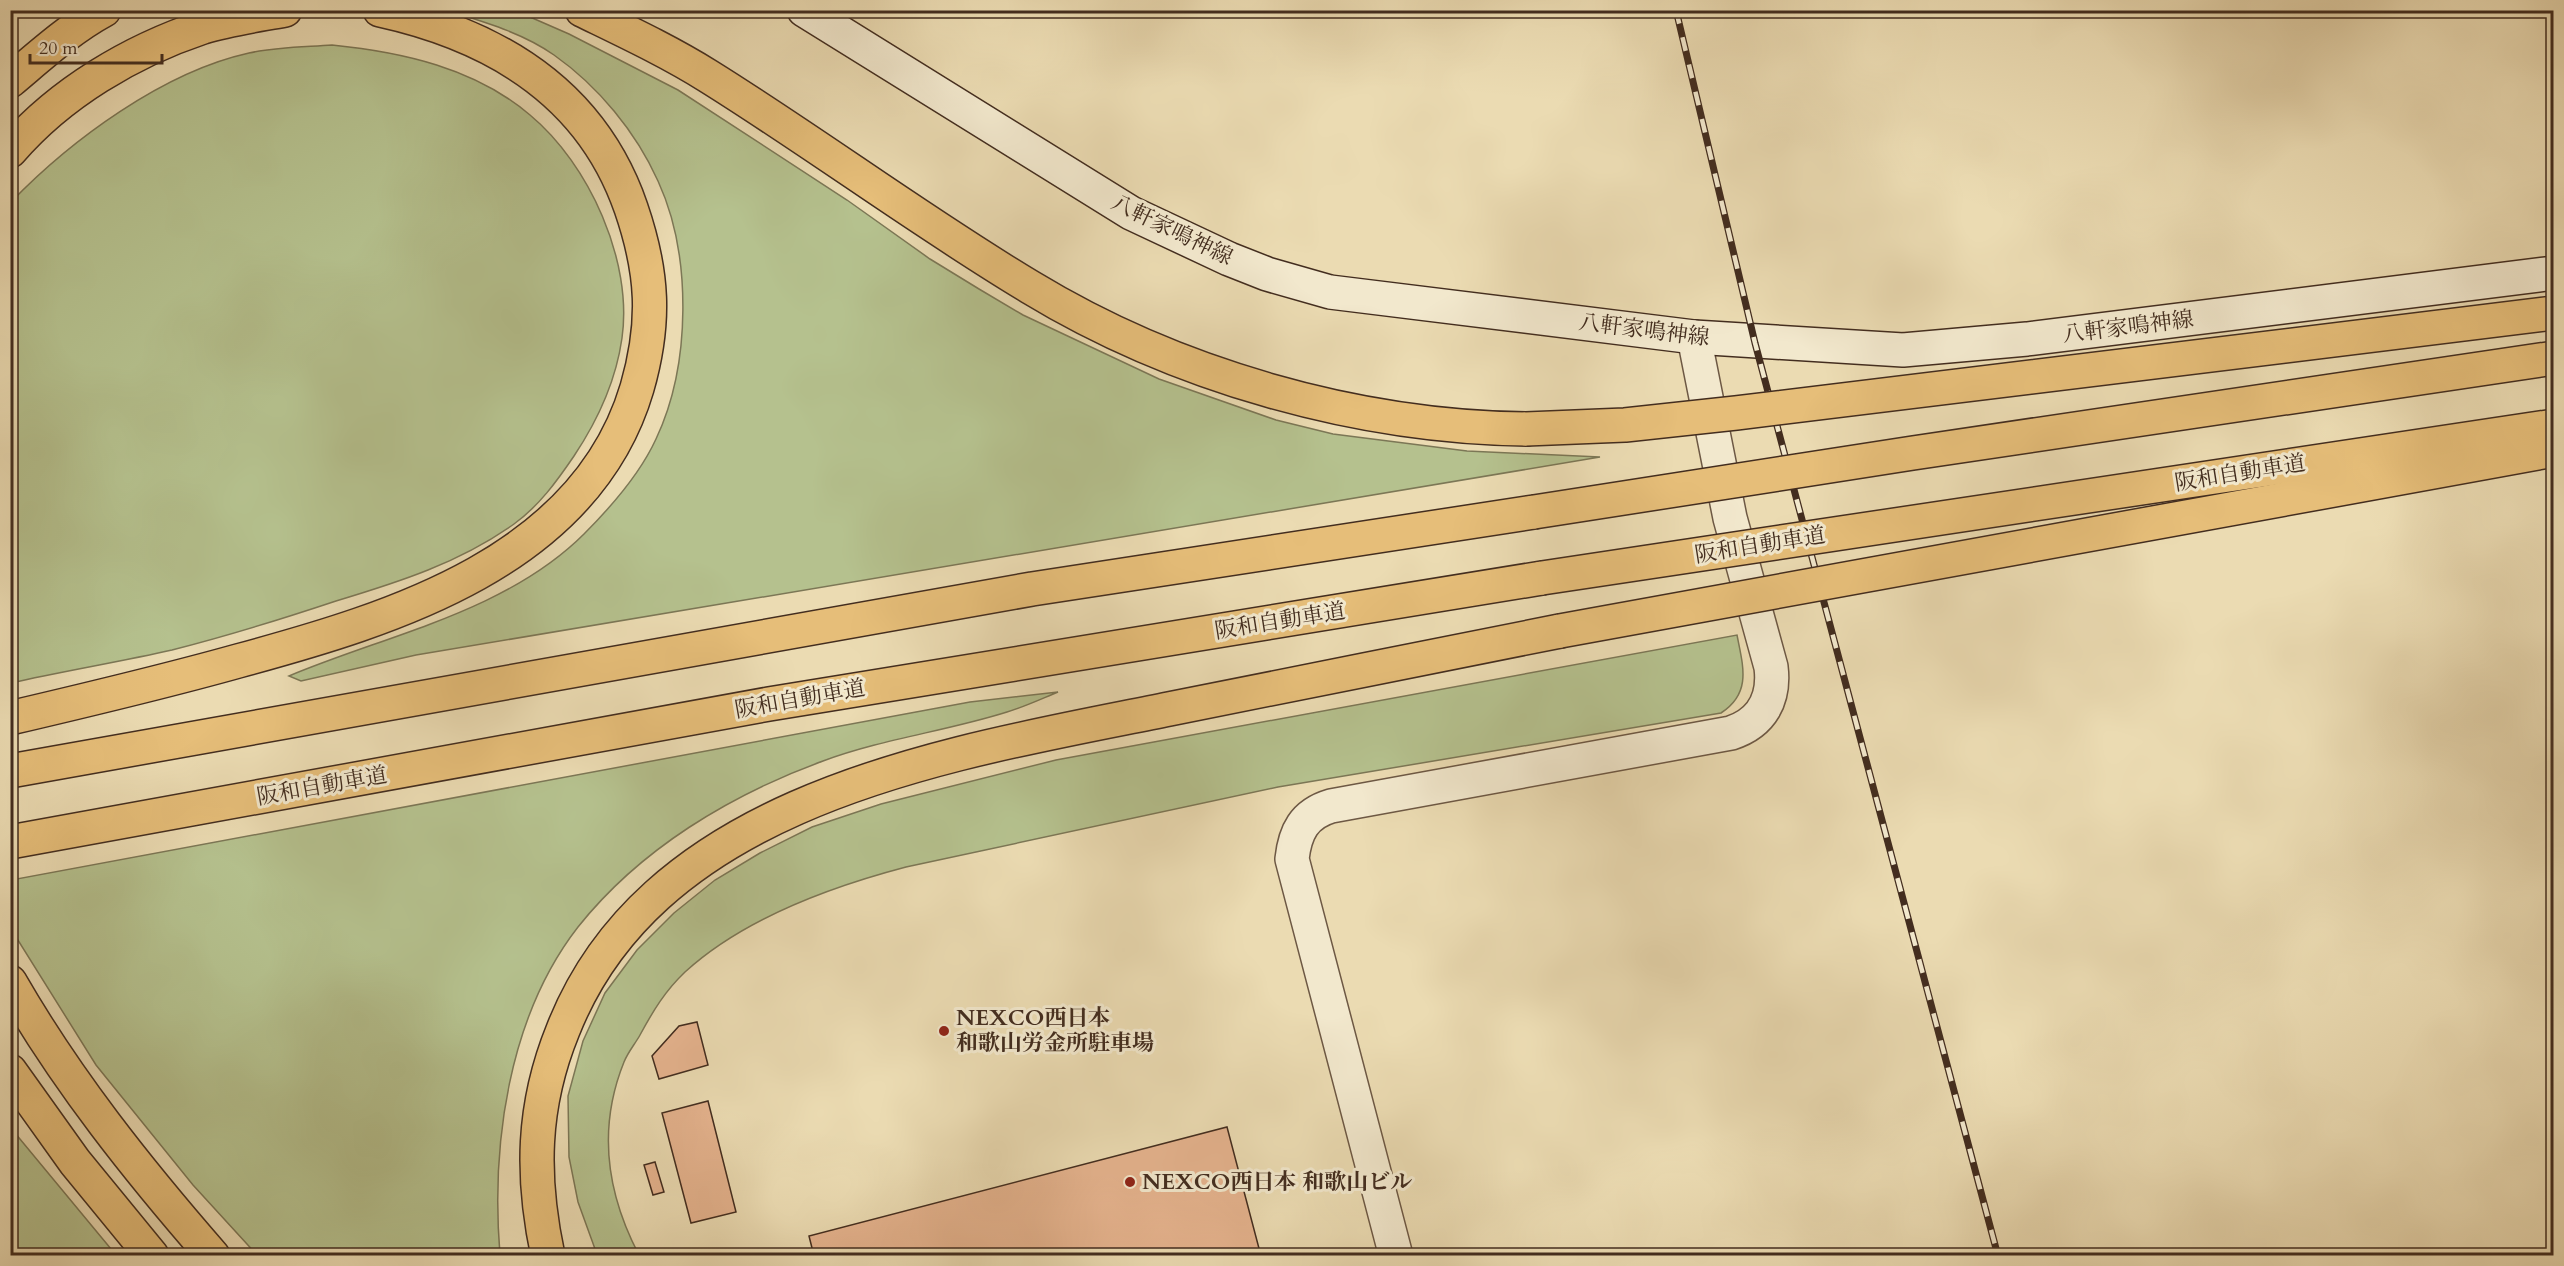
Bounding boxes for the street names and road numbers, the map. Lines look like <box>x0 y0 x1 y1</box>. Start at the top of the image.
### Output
street label: 八軒家鳴神線 <box>1106 188 1238 272</box>
street label: 八軒家鳴神線 <box>2061 304 2195 350</box>
street label: 八軒家鳴神線 <box>1577 307 1711 353</box>
street label: 阪和自動車道 <box>2172 448 2308 498</box>
street label: 阪和自動車道 <box>1692 520 1828 570</box>
street label: 阪和自動車道 <box>1212 596 1348 646</box>
street label: 阪和自動車道 <box>732 673 868 725</box>
street label: 阪和自動車道 <box>254 760 390 812</box>

